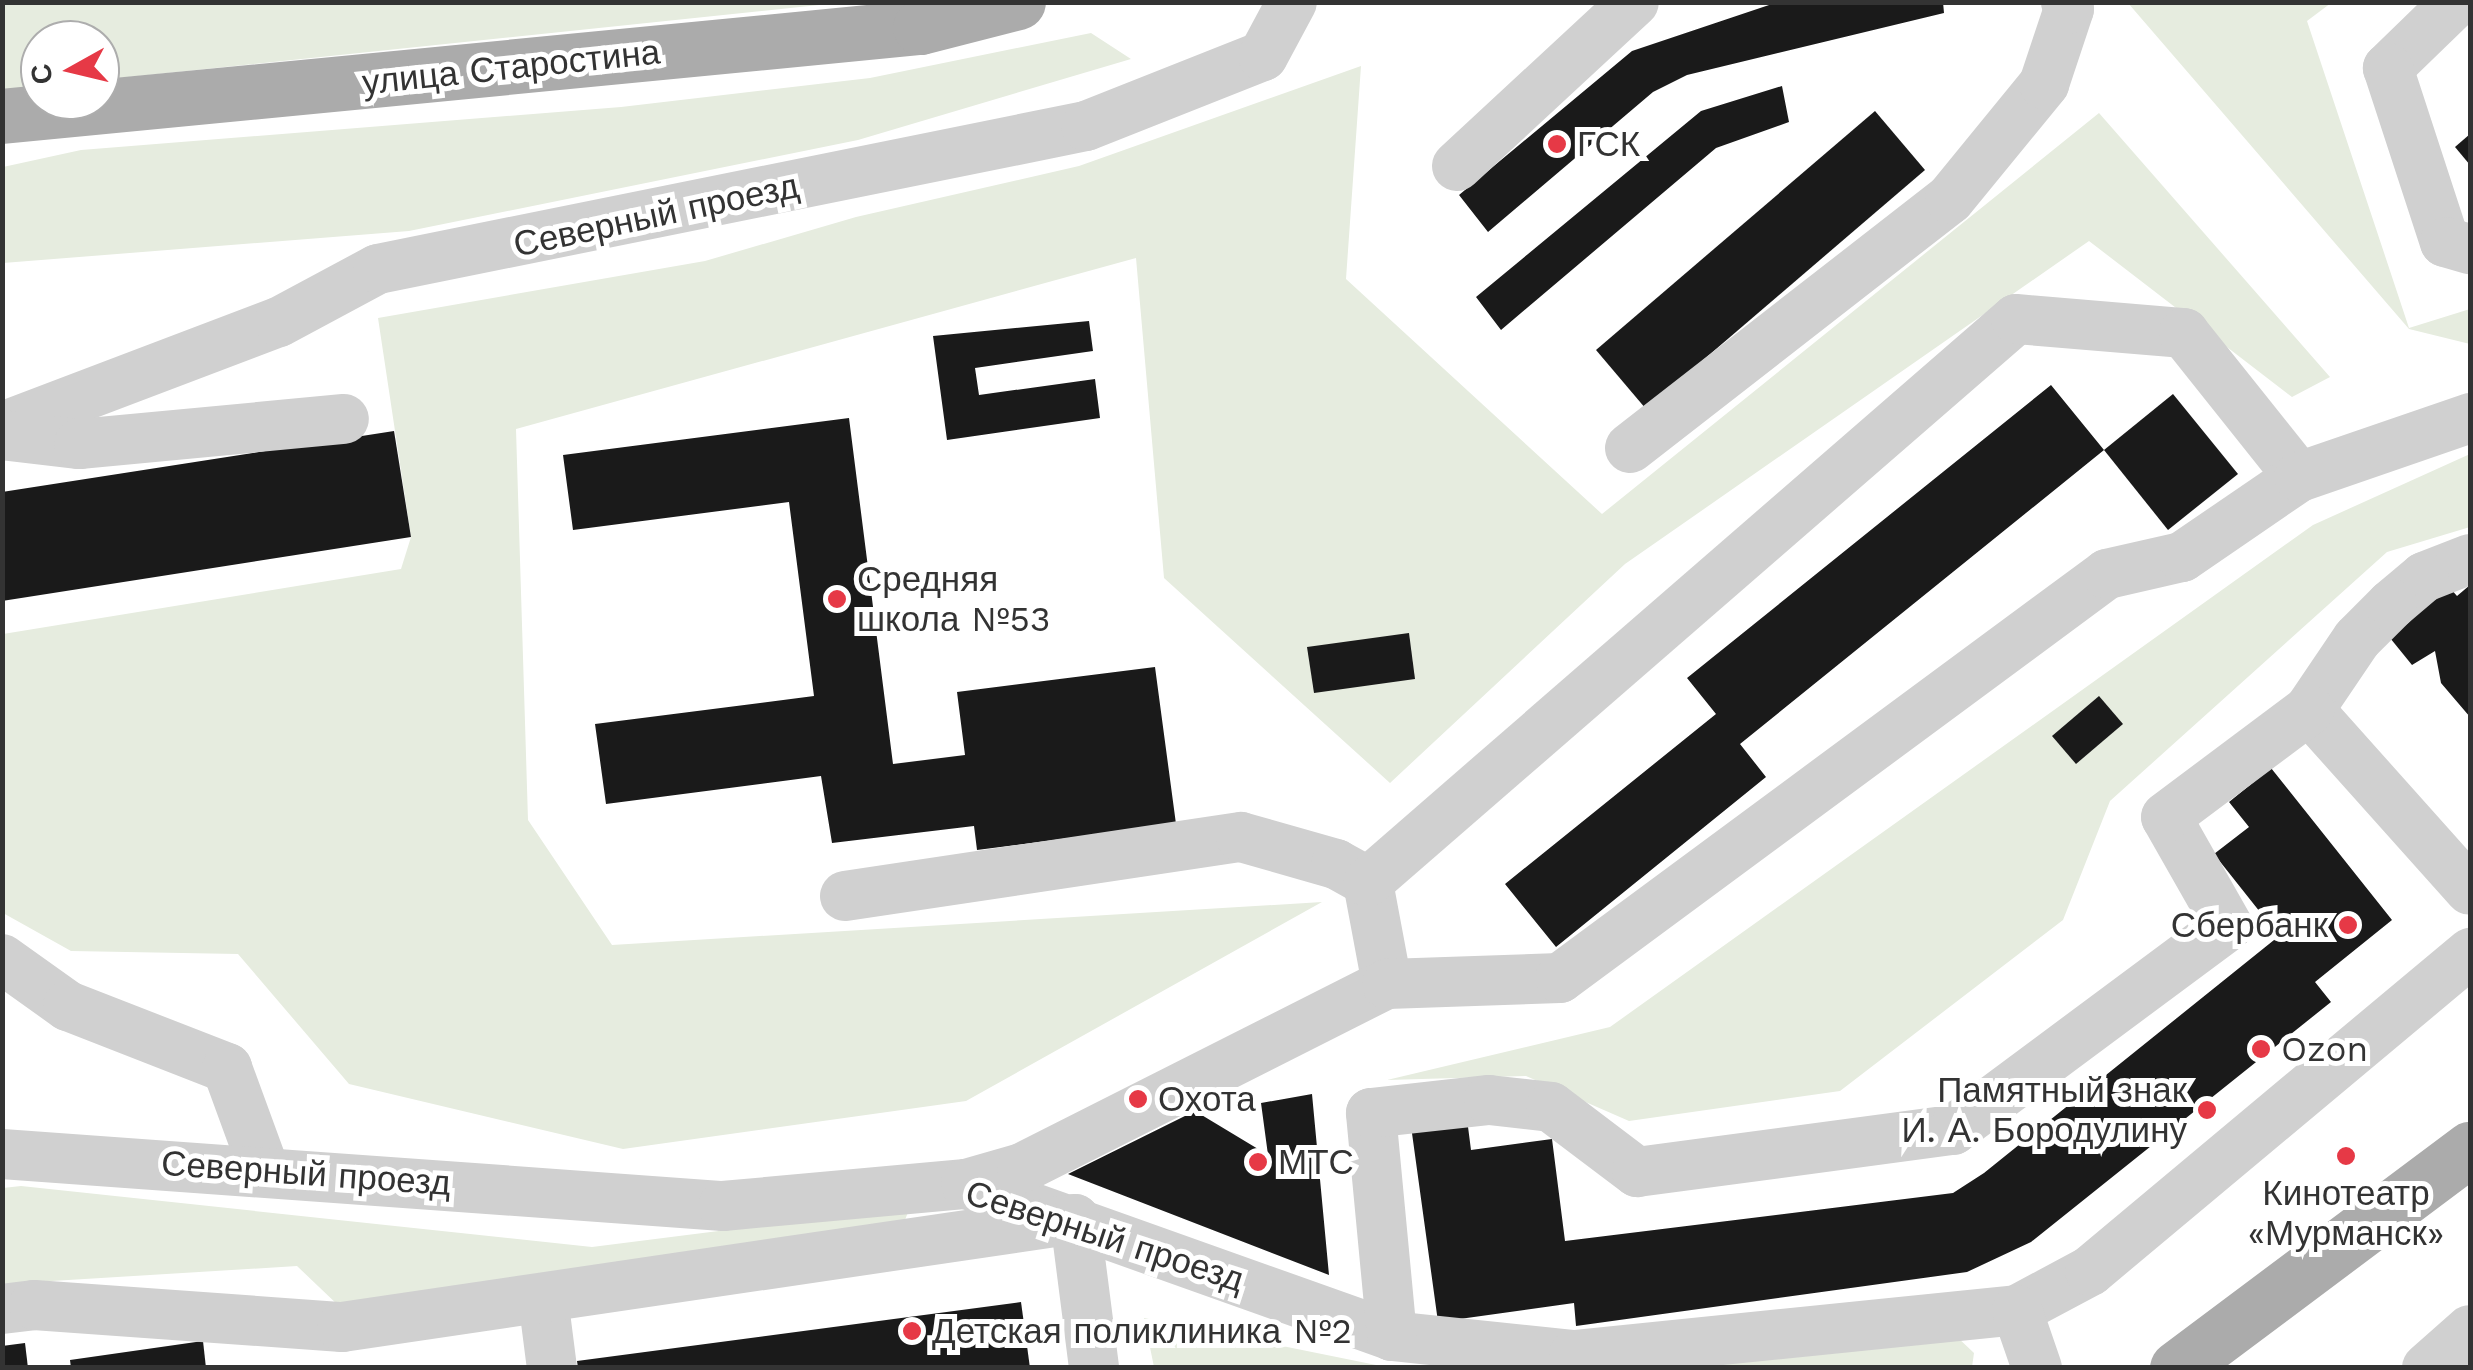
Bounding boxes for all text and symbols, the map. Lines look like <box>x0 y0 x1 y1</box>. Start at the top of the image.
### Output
north arrow <box>20 20 120 120</box>
street label: улица Старостина <box>360 30 662 104</box>
text: С <box>24 62 60 86</box>
place label: ГСК <box>1577 123 1640 165</box>
marker: ГСК <box>1546 133 1568 155</box>
street label: Северный проезд <box>510 164 802 266</box>
place label: Средняя школа №53 <box>857 558 1050 640</box>
marker: Средняя школа №53 <box>826 588 848 610</box>
place label: Сбербанк <box>2171 904 2328 946</box>
marker: Сбербанк <box>2337 914 2359 936</box>
place label: Ozon <box>2281 1028 2368 1070</box>
marker: Ozon <box>2250 1038 2272 1060</box>
place label: Памятный знак И. А. Бородулину <box>1901 1069 2187 1151</box>
place label: Охота <box>1158 1078 1256 1120</box>
marker: Охота <box>1127 1088 1149 1110</box>
marker: Памятный знак И. А. Бородулину <box>2196 1099 2218 1121</box>
place label: МТС <box>1278 1141 1354 1183</box>
street label: Северный проезд <box>160 1142 452 1204</box>
marker: Кинотеатр «Мурманск» <box>2335 1145 2357 1167</box>
marker: МТС <box>1247 1151 1269 1173</box>
street label: Северный проезд <box>961 1171 1249 1301</box>
place label: Кинотеатр «Мурманск» <box>2248 1172 2444 1254</box>
place label: Детская поликлиника №2 <box>932 1310 1352 1352</box>
marker: Детская поликлиника №2 <box>901 1320 923 1342</box>

